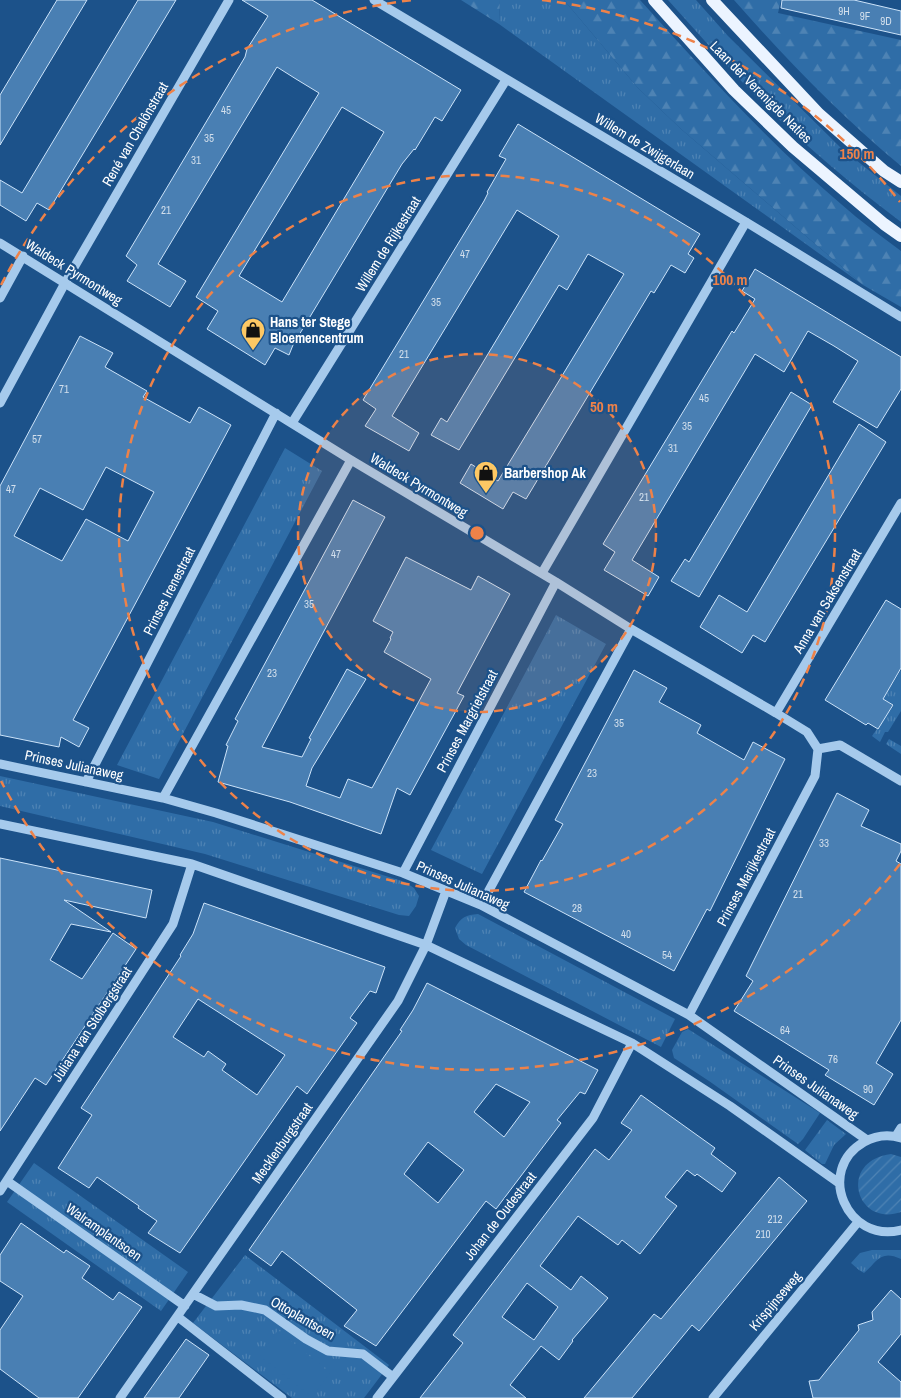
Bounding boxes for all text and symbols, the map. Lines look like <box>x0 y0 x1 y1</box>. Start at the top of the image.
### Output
house number: 9H <box>838 4 850 18</box>
house number: 9F <box>860 9 871 23</box>
house number: 9D <box>880 14 892 28</box>
street label: Laan der Verenigde Naties <box>706 37 816 147</box>
street label: René van Chalônstraat <box>98 79 172 189</box>
house number: 45 <box>221 103 231 117</box>
street label: Willem de Zwijgerlaan <box>592 109 698 183</box>
house number: 35 <box>204 131 214 145</box>
text: 150 m <box>840 143 874 164</box>
house number: 31 <box>191 153 201 167</box>
street label: Willem de Rijkestraat <box>351 193 425 295</box>
house number: 21 <box>161 203 171 217</box>
street label: Waldeck Pyrmontweg <box>22 235 126 309</box>
house number: 47 <box>460 247 470 261</box>
text: 100 m <box>713 269 747 290</box>
house number: 35 <box>431 295 441 309</box>
place label: Hans ter Stege Bloemencentrum <box>270 313 364 347</box>
shop icon: Hans ter Stege Bloemencentrum <box>240 317 266 351</box>
house number: 21 <box>399 347 409 361</box>
house number: 71 <box>59 382 69 396</box>
house number: 45 <box>699 391 709 405</box>
text: 50 m <box>590 396 618 417</box>
house number: 35 <box>682 419 692 433</box>
house number: 57 <box>32 432 42 446</box>
house number: 31 <box>668 441 678 455</box>
street label: Waldeck Pyrmontweg <box>367 449 472 522</box>
shop icon: Barbershop Ak <box>473 460 499 494</box>
place label: Barbershop Ak <box>504 464 586 482</box>
house number: 47 <box>6 482 16 496</box>
house number: 21 <box>639 490 649 504</box>
centre of rings <box>468 524 486 542</box>
street label: Prinses Irenestraat <box>139 544 199 638</box>
street label: Anna van Saksenstraat <box>788 545 865 657</box>
house number: 47 <box>331 547 341 561</box>
house number: 35 <box>304 597 314 611</box>
house number: 23 <box>267 666 277 680</box>
street label: Prinses Margrietstraat <box>432 667 502 775</box>
house number: 35 <box>614 716 624 730</box>
street label: Prinses Julianaweg <box>23 746 125 784</box>
house number: 23 <box>587 766 597 780</box>
street label: Prinses Marijkestraat <box>713 825 779 929</box>
house number: 33 <box>819 836 829 850</box>
street label: Prinses Julianaweg <box>414 856 513 914</box>
house number: 21 <box>793 887 803 901</box>
house number: 28 <box>572 901 582 915</box>
house number: 40 <box>621 927 631 941</box>
house number: 54 <box>662 948 672 962</box>
street label: Juliana van Stolbergstraat <box>48 963 136 1085</box>
house number: 64 <box>780 1023 790 1037</box>
street label: Prinses Julianaweg <box>770 1051 863 1123</box>
house number: 76 <box>828 1052 838 1066</box>
house number: 90 <box>863 1082 873 1096</box>
street label: Mecklenburgstraat <box>248 1099 316 1187</box>
street label: Johan de Oudestraat <box>460 1168 540 1264</box>
street label: Walramplantsoen <box>62 1199 146 1265</box>
house number: 212 <box>767 1212 783 1226</box>
house number: 210 <box>755 1227 771 1241</box>
street label: Krispijnseweg <box>745 1267 805 1334</box>
street label: Ottoplantsoen <box>268 1292 338 1344</box>

